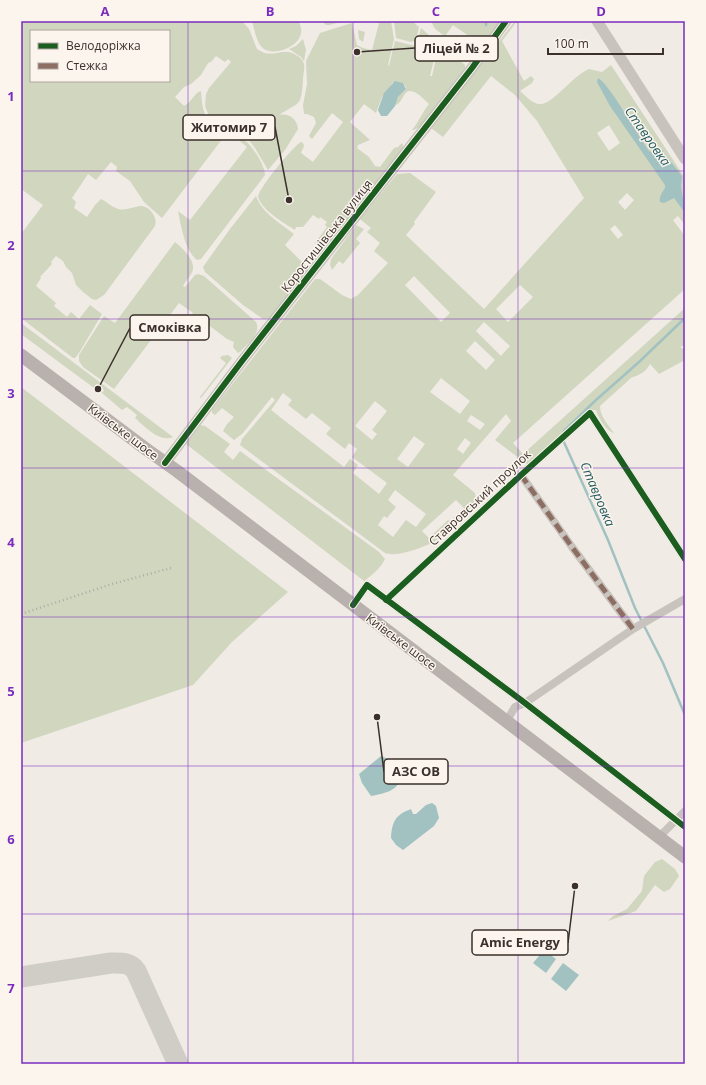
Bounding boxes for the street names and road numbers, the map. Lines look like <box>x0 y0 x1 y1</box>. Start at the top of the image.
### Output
street label: Коростишівська вулиця <box>277 176 376 296</box>
street label: Київське шосе <box>85 399 162 464</box>
street label: Ставровський проулок <box>425 445 535 550</box>
street label: Київське шосе <box>363 609 440 674</box>

